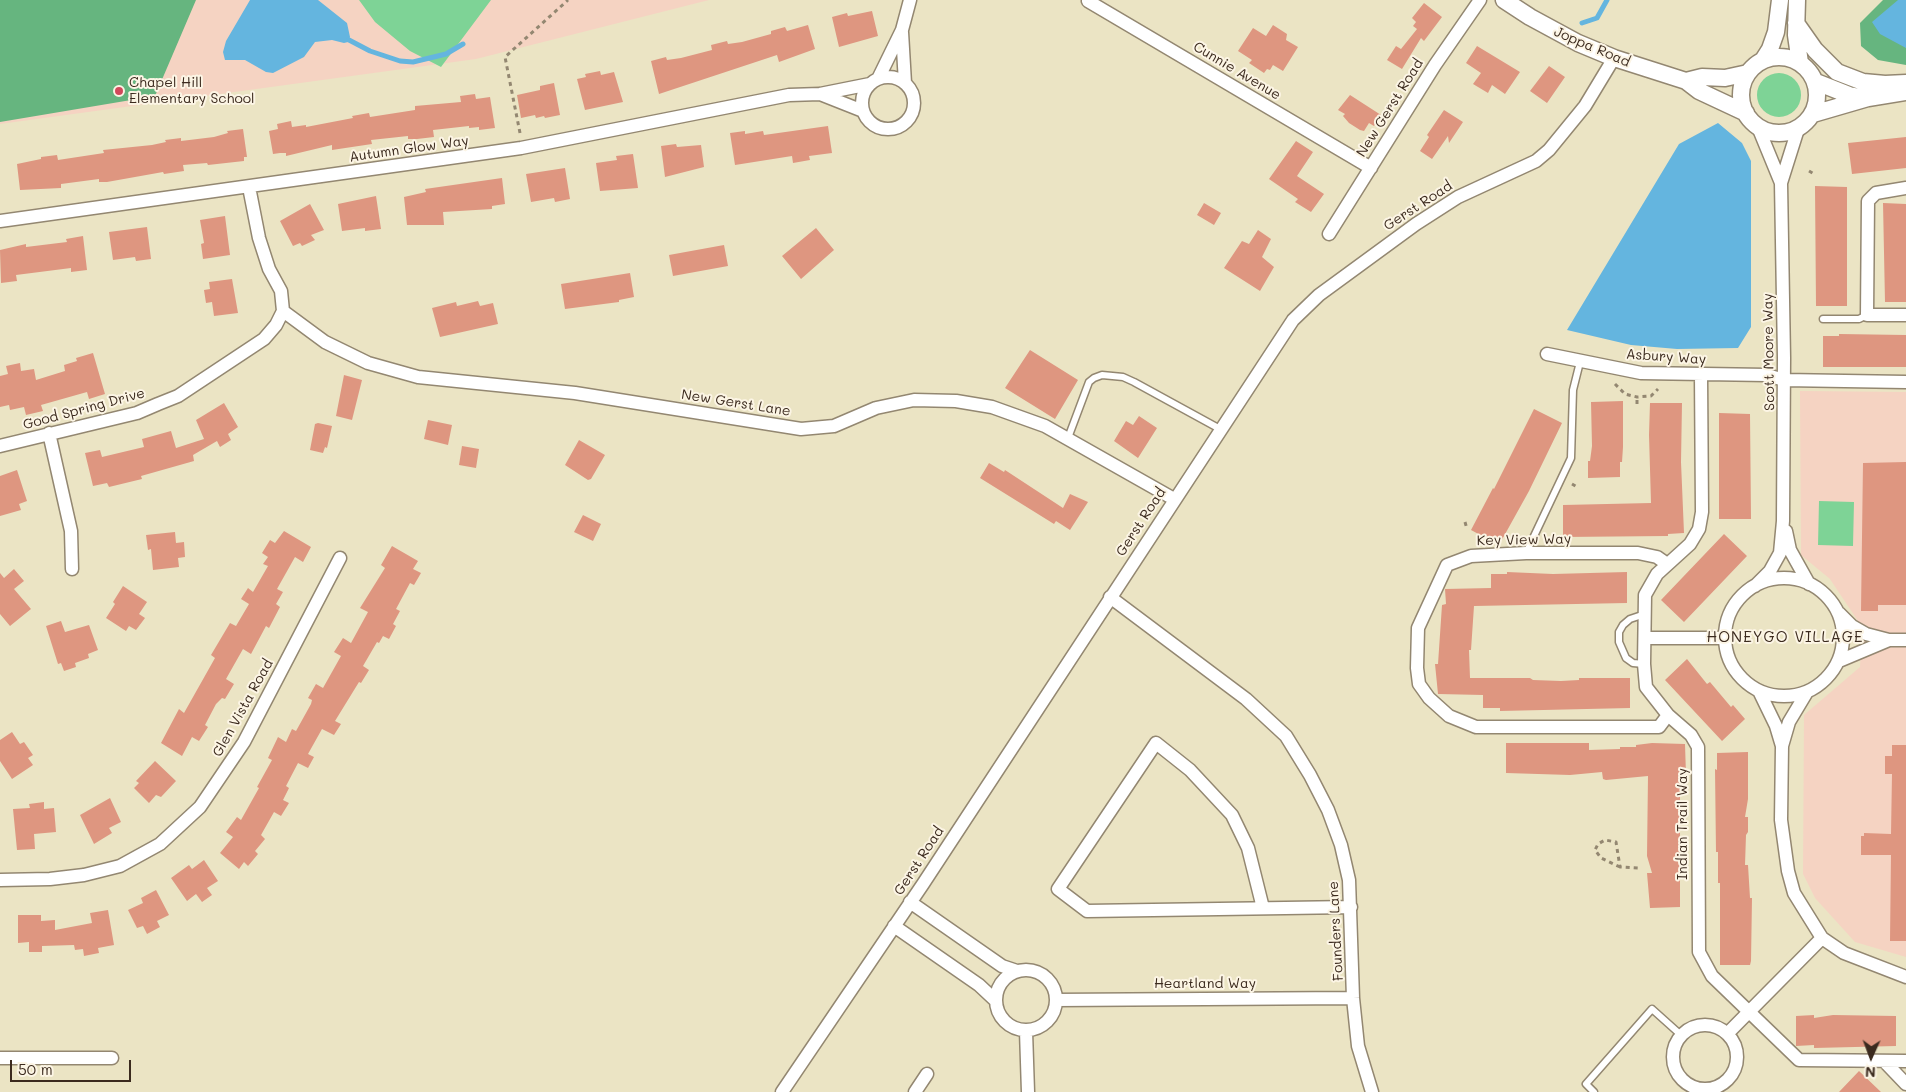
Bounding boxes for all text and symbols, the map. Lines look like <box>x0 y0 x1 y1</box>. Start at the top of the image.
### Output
street label: Joppa Road <box>1551 23 1633 71</box>
street label: Cunnie Avenue <box>1190 38 1284 104</box>
street label: New Gerst Road <box>1353 56 1427 160</box>
place label: Chapel Hill Elementary School <box>129 75 255 108</box>
marker: Chapel Hill Elementary School <box>113 85 125 97</box>
street label: Autumn Glow Way <box>348 132 470 166</box>
street label: Gerst Road <box>1381 178 1455 234</box>
street label: Scott Moore Way <box>1760 293 1778 411</box>
street label: Asbury Way <box>1625 346 1707 368</box>
street label: Good Spring Drive <box>21 385 147 433</box>
street label: New Gerst Lane <box>680 386 792 420</box>
street label: Gerst Road <box>1113 485 1169 559</box>
street label: Key View Way <box>1477 531 1571 549</box>
district label: HONEYGO VILLAGE <box>1705 628 1865 646</box>
street label: Glen Vista Road <box>209 656 277 760</box>
street label: Indian Trail Way <box>1675 768 1691 880</box>
street label: Gerst Road <box>891 824 947 898</box>
street label: Founders Lane <box>1325 881 1347 981</box>
street label: Heartland Way <box>1154 976 1256 992</box>
north arrow <box>1846 1032 1896 1082</box>
scale bar <box>12 1050 134 1082</box>
text: 50 m <box>18 1059 53 1079</box>
text: N <box>1865 1063 1876 1082</box>

